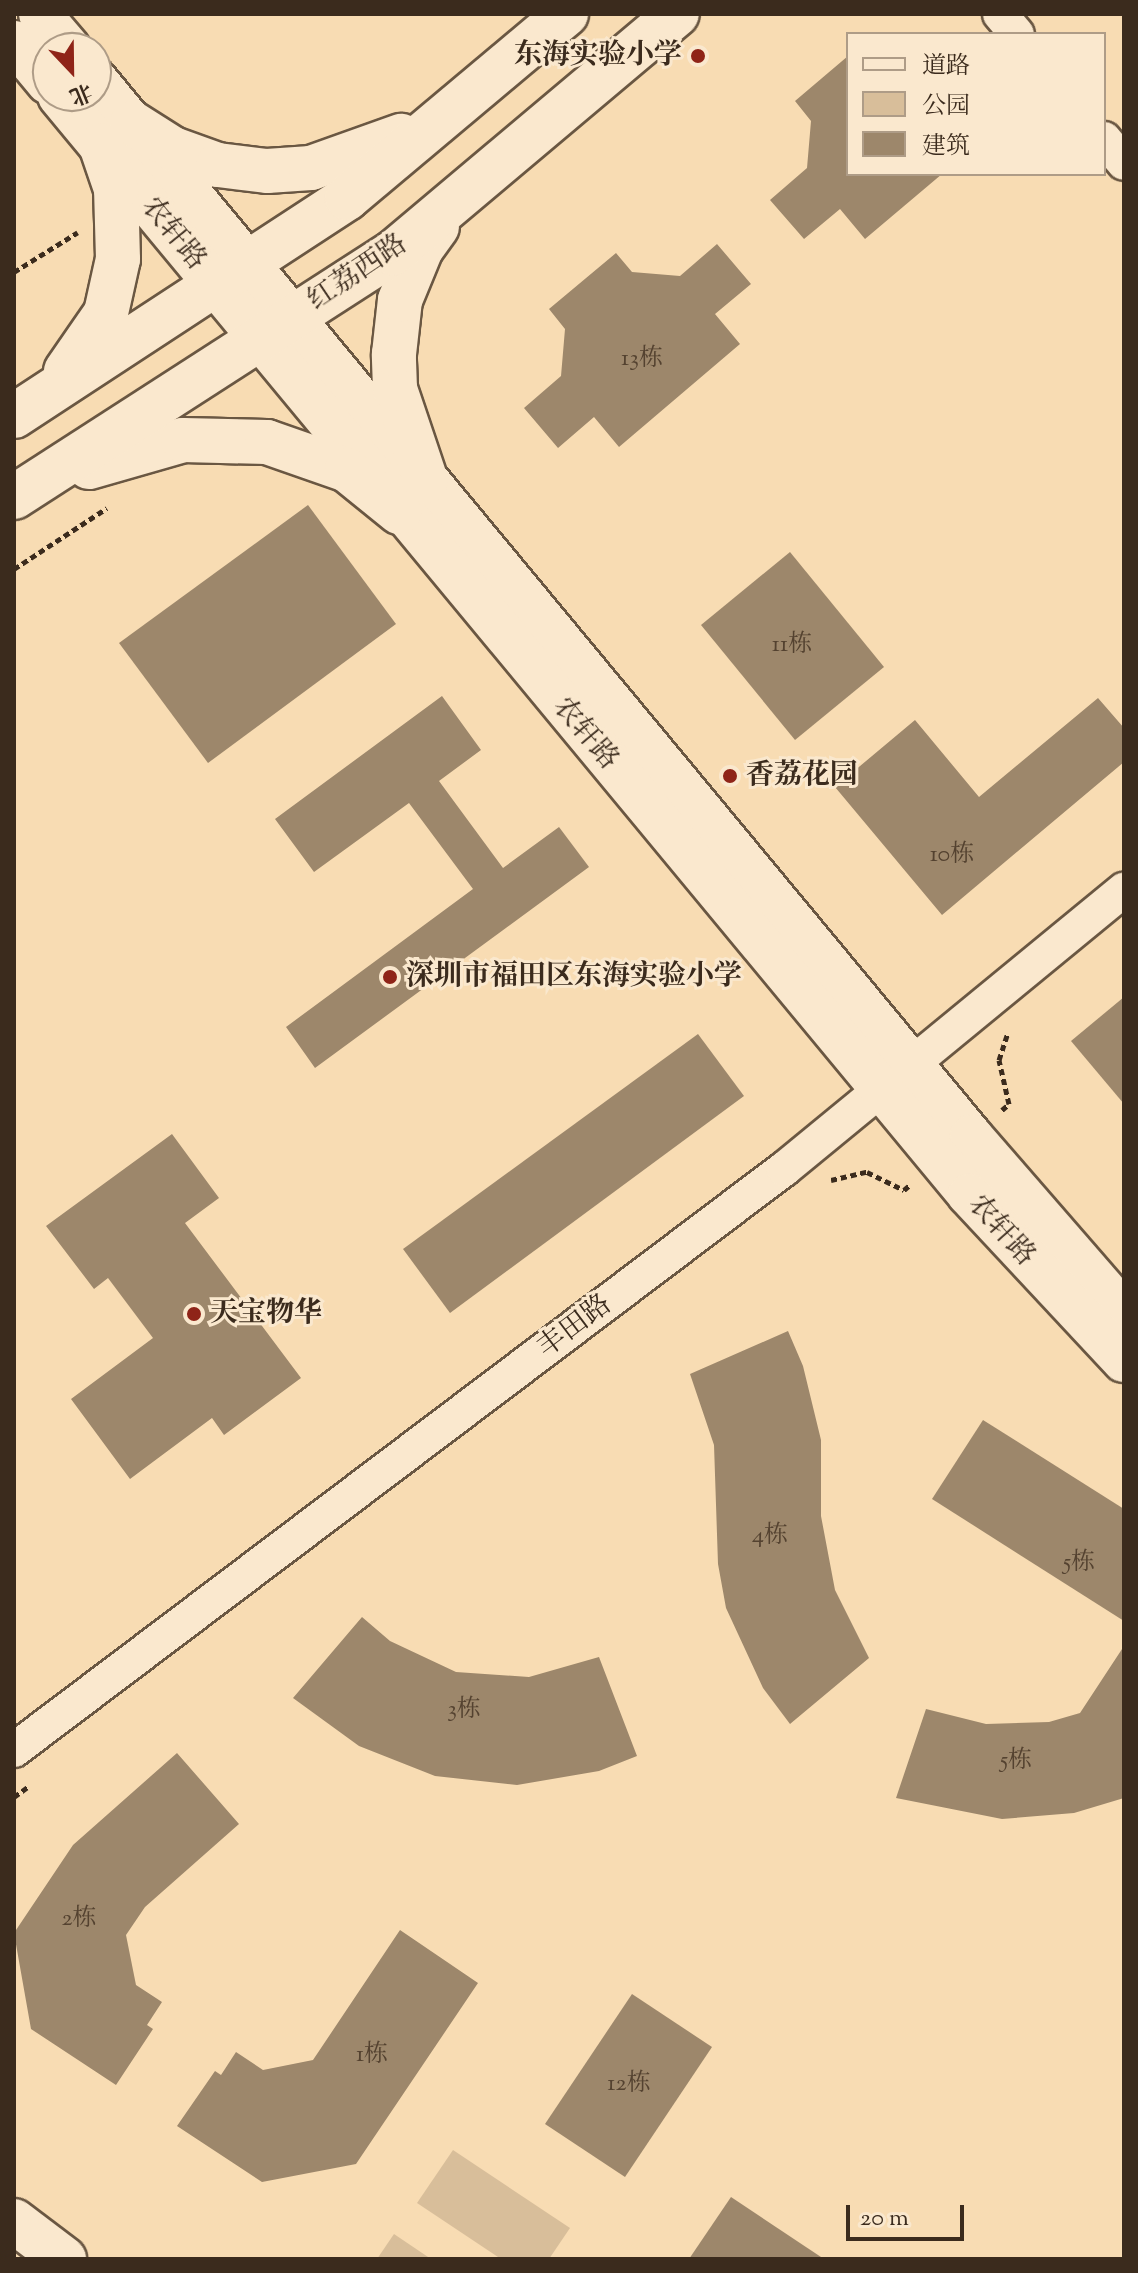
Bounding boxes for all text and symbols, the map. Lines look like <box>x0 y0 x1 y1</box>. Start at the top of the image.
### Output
north arrow <box>32 32 112 112</box>
legend <box>846 32 1106 176</box>
place label: 东海实验小学 <box>514 39 682 73</box>
marker: 东海实验小学 <box>689 47 707 65</box>
text: 道路 <box>922 50 970 84</box>
text: 北 <box>64 73 96 111</box>
text: 公园 <box>922 90 970 124</box>
text: 建筑 <box>922 130 970 164</box>
street label: 农轩路 <box>134 191 212 277</box>
street label: 红荔西路 <box>302 228 414 318</box>
house number: 13栋 <box>621 346 663 374</box>
house number: 11栋 <box>772 632 812 660</box>
street label: 农轩路 <box>545 691 625 777</box>
place label: 香荔花园 <box>746 759 858 793</box>
marker: 香荔花园 <box>721 767 739 785</box>
house number: 10栋 <box>930 842 974 870</box>
place label: 深圳市福田区东海实验小学 <box>406 960 742 994</box>
marker: 深圳市福田区东海实验小学 <box>381 968 399 986</box>
street label: 农轩路 <box>960 1189 1042 1273</box>
street label: 丰田路 <box>531 1288 619 1366</box>
place label: 天宝物华 <box>210 1297 322 1331</box>
marker: 天宝物华 <box>185 1305 203 1323</box>
house number: 4栋 <box>752 1523 788 1551</box>
house number: 5栋 <box>1063 1550 1095 1578</box>
house number: 3栋 <box>447 1697 481 1725</box>
house number: 5栋 <box>1000 1748 1032 1776</box>
house number: 2栋 <box>61 1906 97 1934</box>
house number: 1栋 <box>356 2042 388 2070</box>
house number: 12栋 <box>607 2071 651 2099</box>
scale bar <box>850 2189 968 2239</box>
text: 20 m <box>860 2202 909 2236</box>

